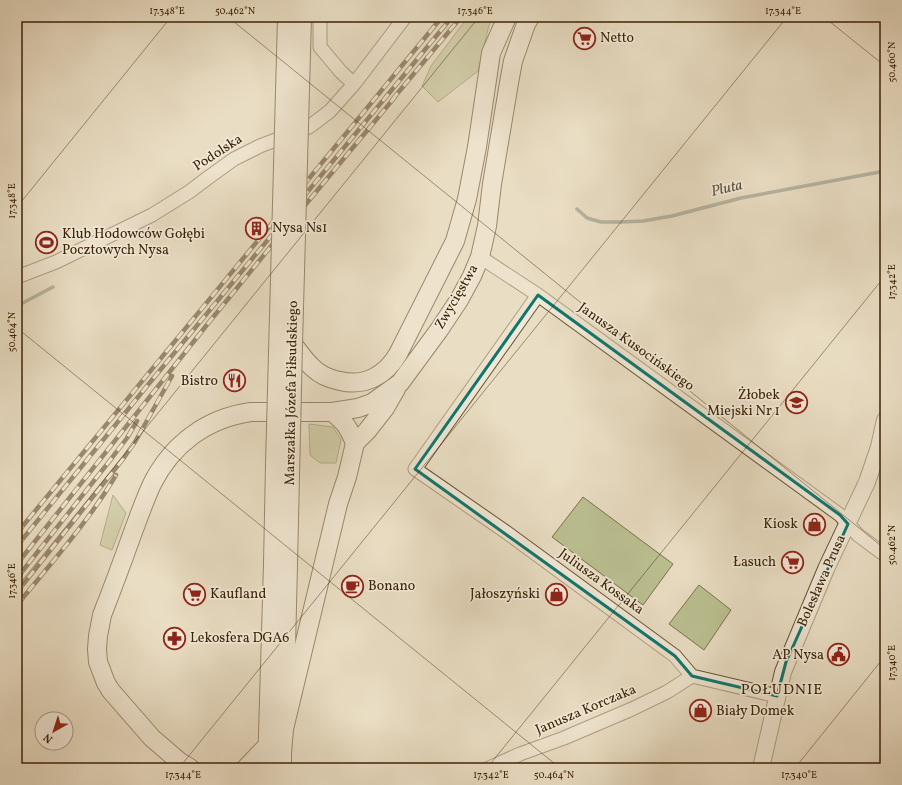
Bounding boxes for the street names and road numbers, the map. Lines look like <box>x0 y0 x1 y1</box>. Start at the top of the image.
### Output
street label: Podolska <box>190 130 246 176</box>
street label: Zwycięstwa <box>431 261 483 333</box>
street label: Janusza Kusocińskiego <box>574 298 698 396</box>
street label: Marszałka Józefa Piłsudskiego <box>281 300 303 486</box>
street label: Bolesława Prusa <box>793 532 851 630</box>
street label: Juliusza Kossaka <box>554 544 648 620</box>
street label: Janusza Korczaka <box>533 680 639 740</box>

